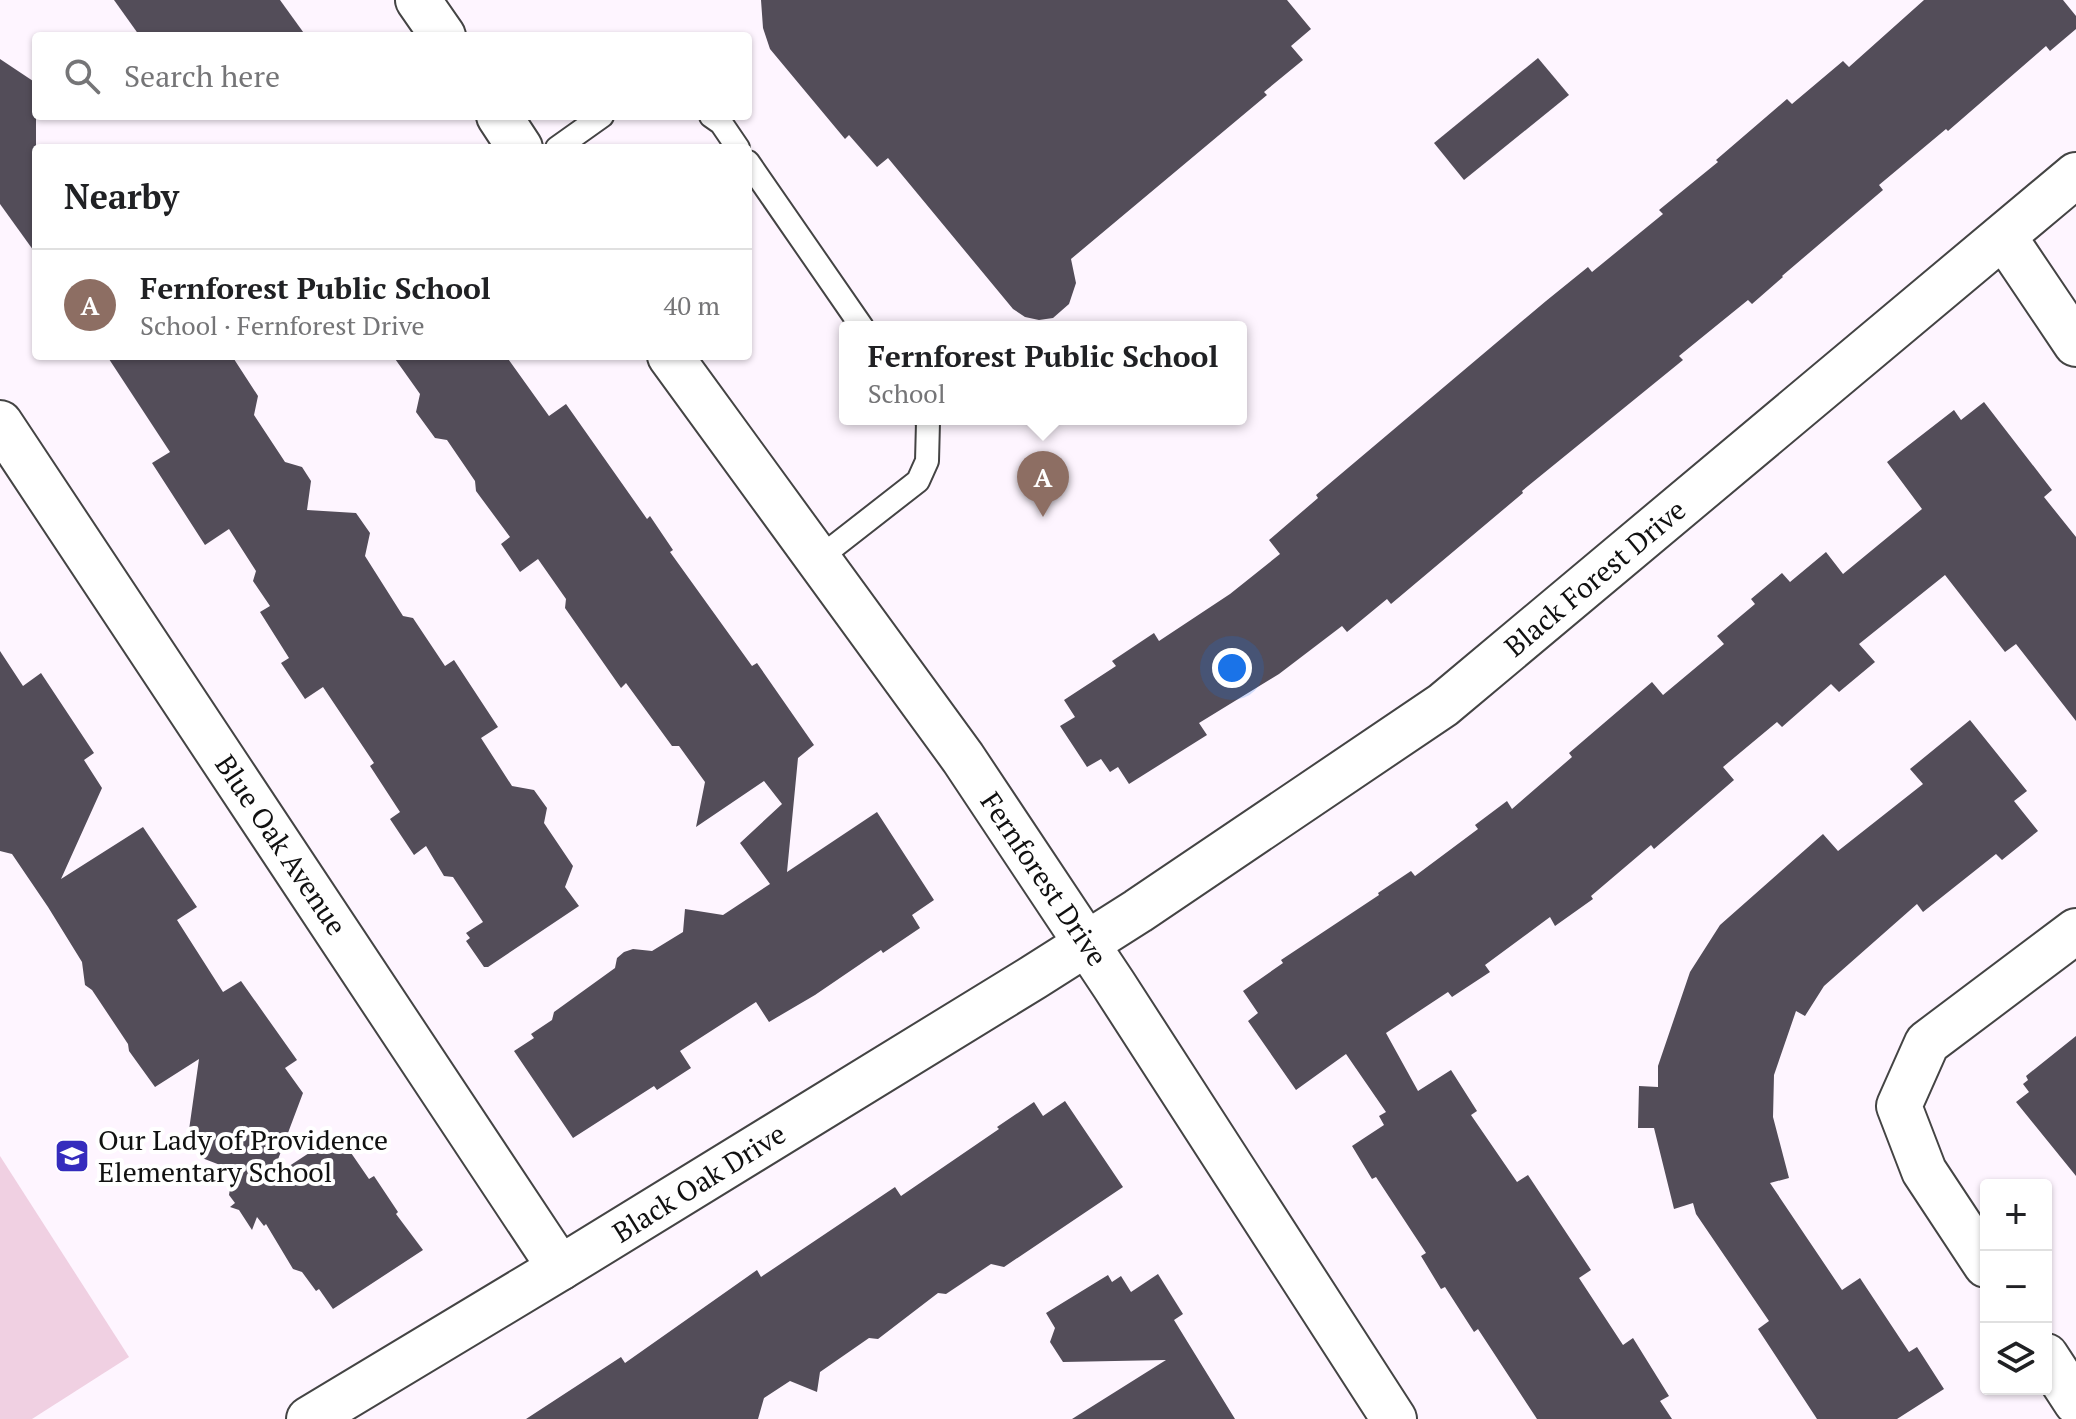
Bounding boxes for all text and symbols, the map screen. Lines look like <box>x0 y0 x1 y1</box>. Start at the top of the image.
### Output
search box <box>32 32 752 120</box>
icon: search <box>60 54 104 98</box>
text: Search here <box>124 56 280 96</box>
text: Nearby <box>64 174 179 219</box>
text: Fernforest Public School <box>140 268 491 308</box>
text: A <box>81 288 99 322</box>
text: 40 m <box>664 288 720 322</box>
text: School · Fernforest Drive <box>140 308 425 342</box>
popup <box>839 321 1247 425</box>
text: Fernforest Public School <box>868 336 1218 376</box>
text: School <box>868 376 946 410</box>
pin: A <box>1017 451 1069 517</box>
street label: Black Forest Drive <box>1496 491 1693 664</box>
your location <box>1212 648 1252 688</box>
street label: Blue Oak Avenue <box>207 747 355 942</box>
street label: Fernforest Drive <box>973 785 1116 973</box>
street label: Black Oak Drive <box>605 1115 792 1250</box>
place label: Our Lady of Providence Elementary School <box>98 1121 388 1190</box>
school or university icon: Our Lady of Providence Elementary School <box>53 1137 91 1175</box>
map controls <box>1980 1179 2052 1395</box>
button: + <box>1980 1179 2052 1251</box>
button: − <box>1980 1251 2052 1323</box>
button: layers <box>1980 1323 2052 1395</box>

